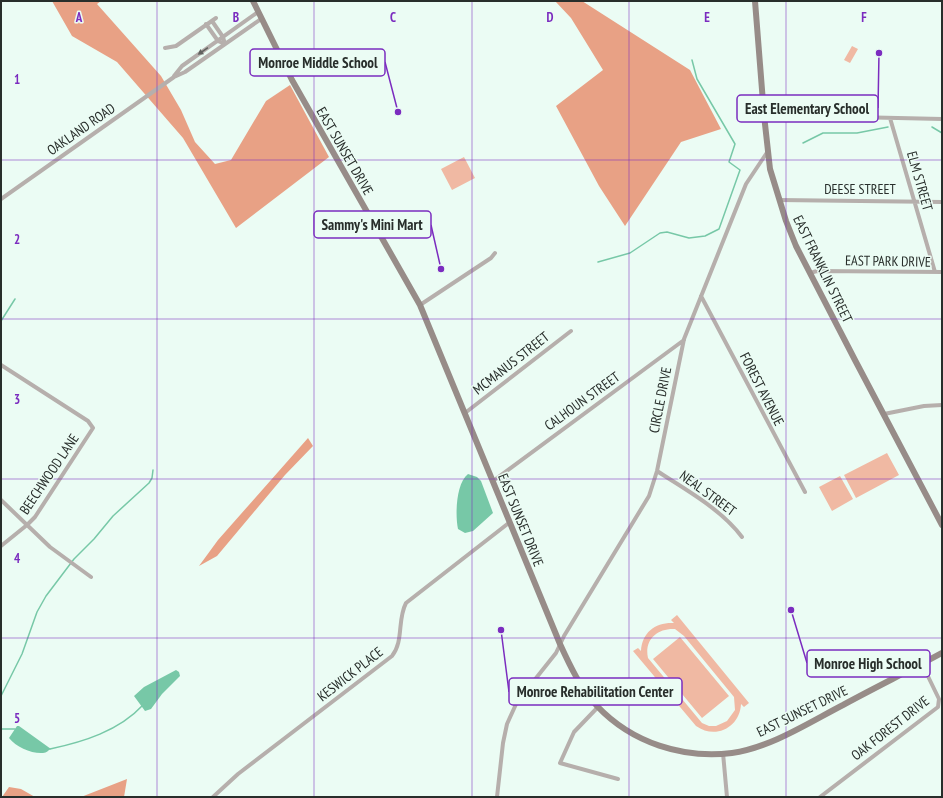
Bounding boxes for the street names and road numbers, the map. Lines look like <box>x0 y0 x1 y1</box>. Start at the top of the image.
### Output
street label: OAKLAND ROAD <box>43 99 119 159</box>
street label: EAST SUNSET DRIVE <box>313 104 377 198</box>
street label: ELM STREET <box>903 149 937 213</box>
street label: DEESE STREET <box>824 180 897 198</box>
street label: EAST FRANKLIN STREET <box>789 212 857 326</box>
street label: EAST PARK DRIVE <box>845 251 931 271</box>
street label: MCMANUS STREET <box>469 327 553 398</box>
street label: FOREST AVENUE <box>736 349 788 429</box>
street label: CIRCLE DRIVE <box>645 365 675 435</box>
street label: CALHOUN STREET <box>541 367 624 434</box>
street label: BEECHWOOD LANE <box>15 430 83 518</box>
street label: NEAL STREET <box>676 466 740 520</box>
street label: EAST SUNSET DRIVE <box>494 471 548 569</box>
street label: KESWICK PLACE <box>314 643 386 705</box>
street label: EAST SUNSET DRIVE <box>754 681 850 741</box>
street label: OAK FOREST DRIVE <box>847 692 933 764</box>

